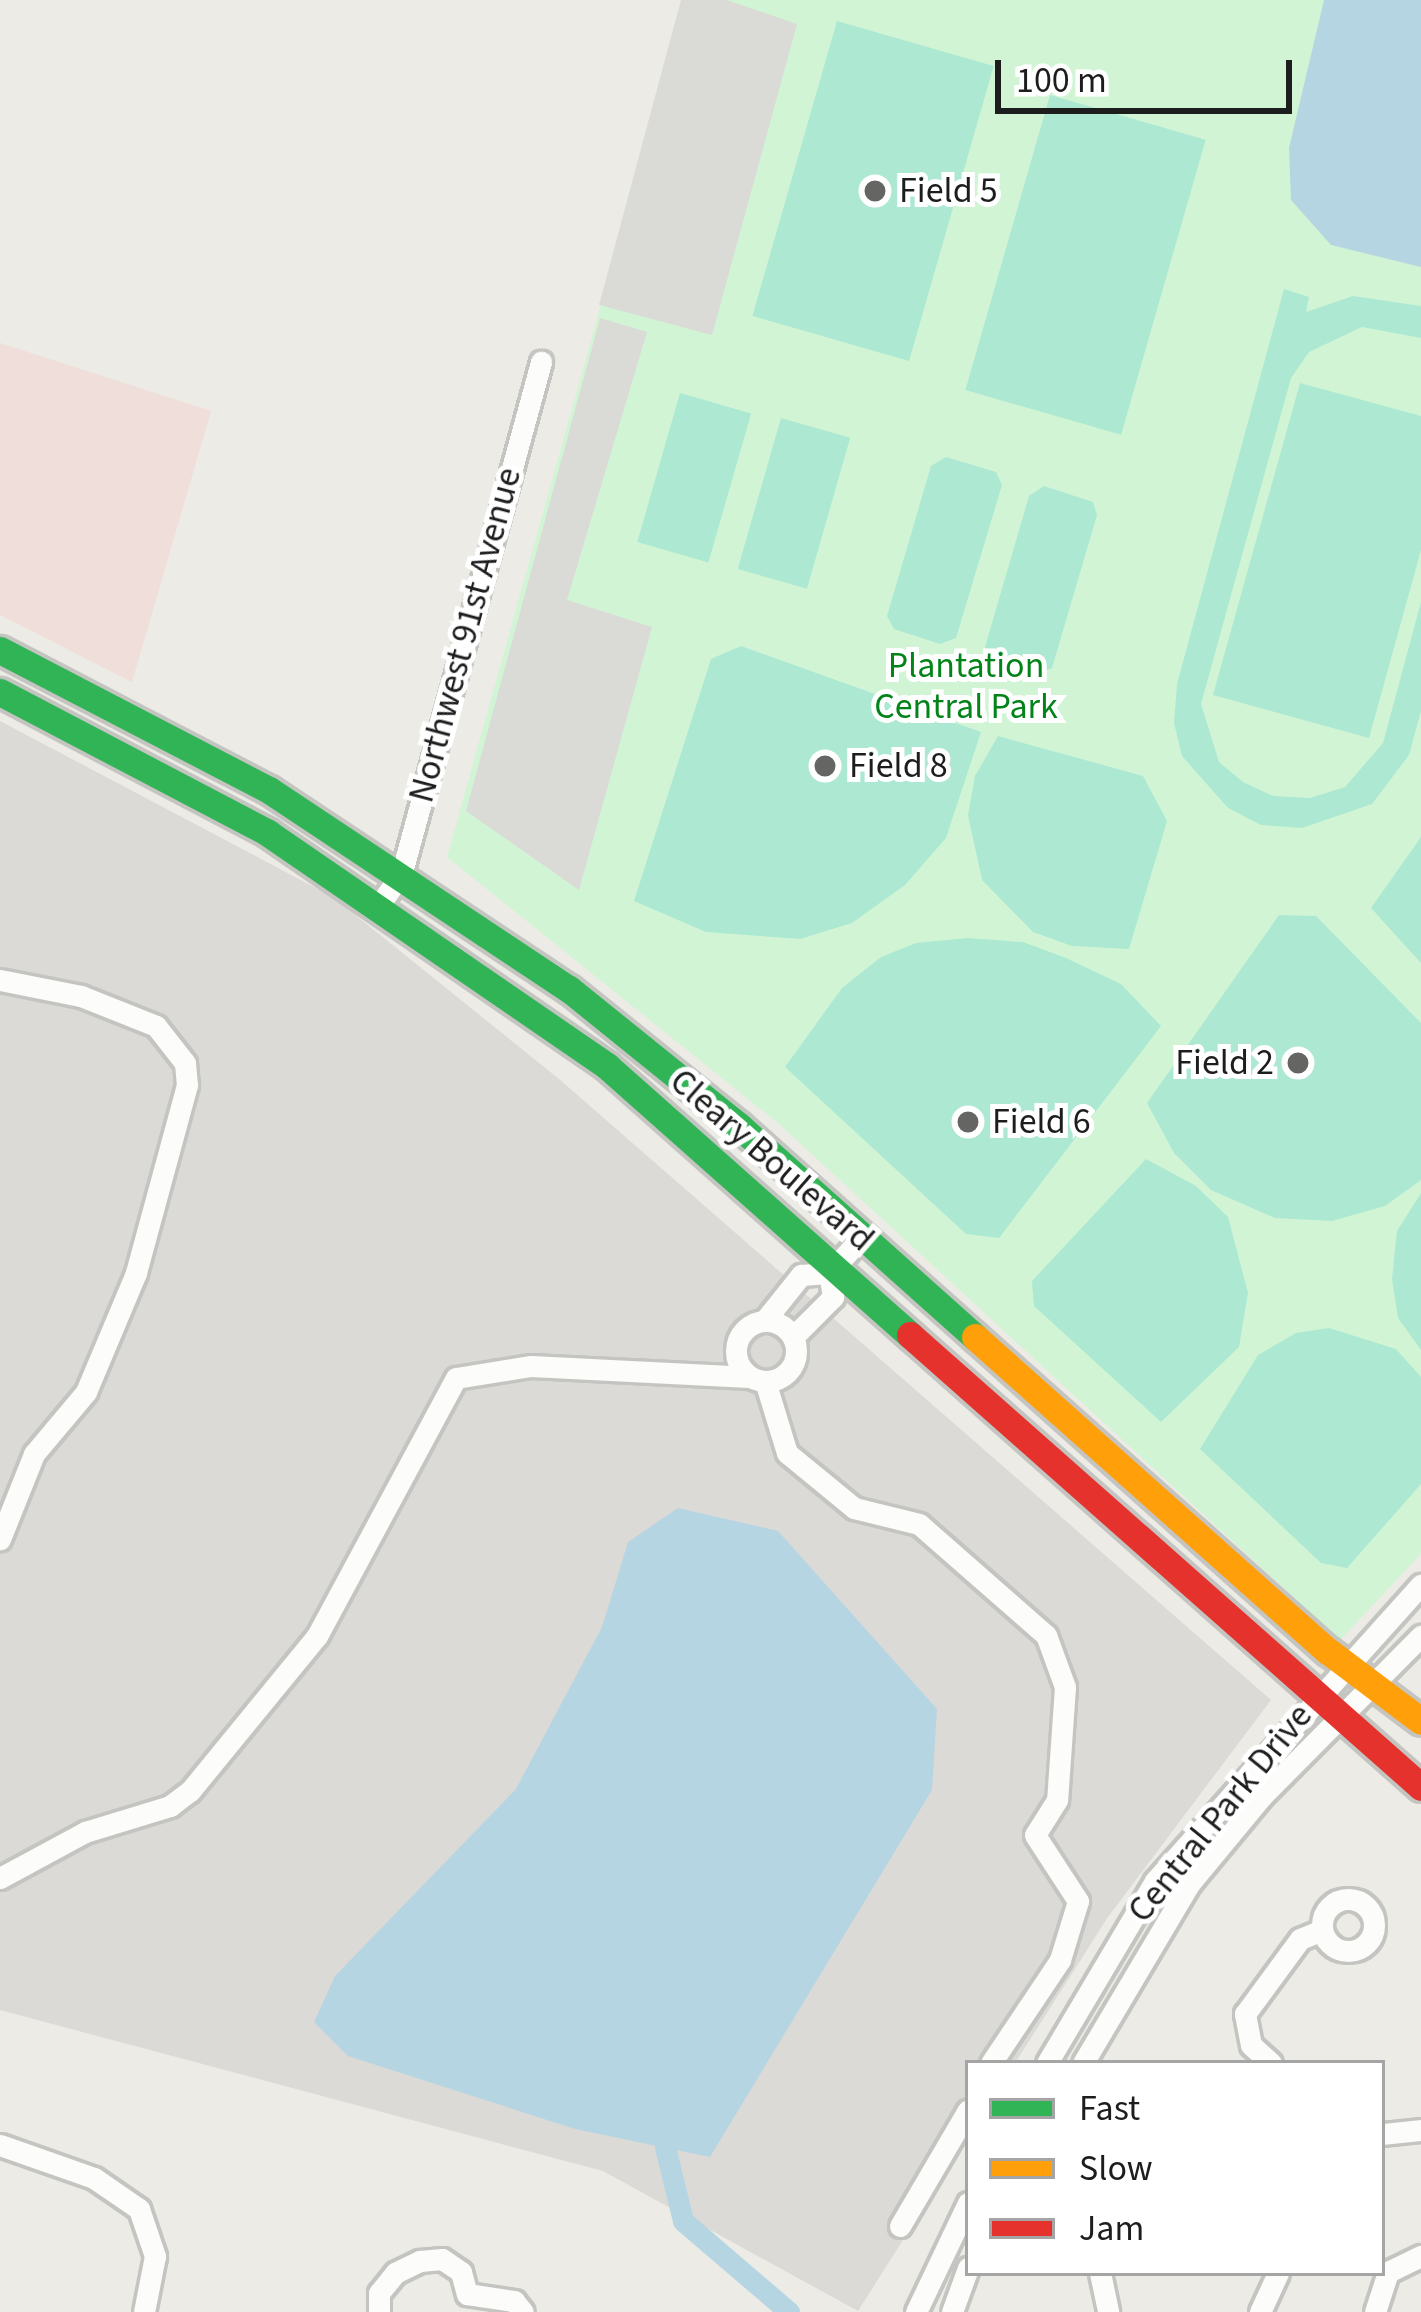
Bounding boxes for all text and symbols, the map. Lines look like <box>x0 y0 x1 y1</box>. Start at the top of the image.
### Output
scale bar <box>1001 36 1298 110</box>
text: 100 m <box>1016 55 1107 106</box>
place label: Field 5 <box>899 169 998 213</box>
marker: Field 5 <box>862 178 888 204</box>
street label: Northwest 91st Avenue <box>400 463 530 807</box>
park label: Plantation Central Park <box>874 643 1058 728</box>
place label: Field 8 <box>849 744 948 788</box>
marker: Field 8 <box>812 753 838 779</box>
place label: Field 2 <box>1175 1041 1274 1085</box>
marker: Field 2 <box>1285 1050 1311 1076</box>
street label: Cleary Boulevard <box>661 1060 883 1260</box>
place label: Field 6 <box>992 1100 1091 1144</box>
marker: Field 6 <box>955 1109 981 1135</box>
street label: Central Park Drive <box>1119 1695 1321 1931</box>
legend <box>965 2060 1385 2276</box>
text: Fast <box>1079 2083 1140 2134</box>
text: Slow <box>1079 2143 1153 2194</box>
text: Jam <box>1079 2203 1144 2254</box>

